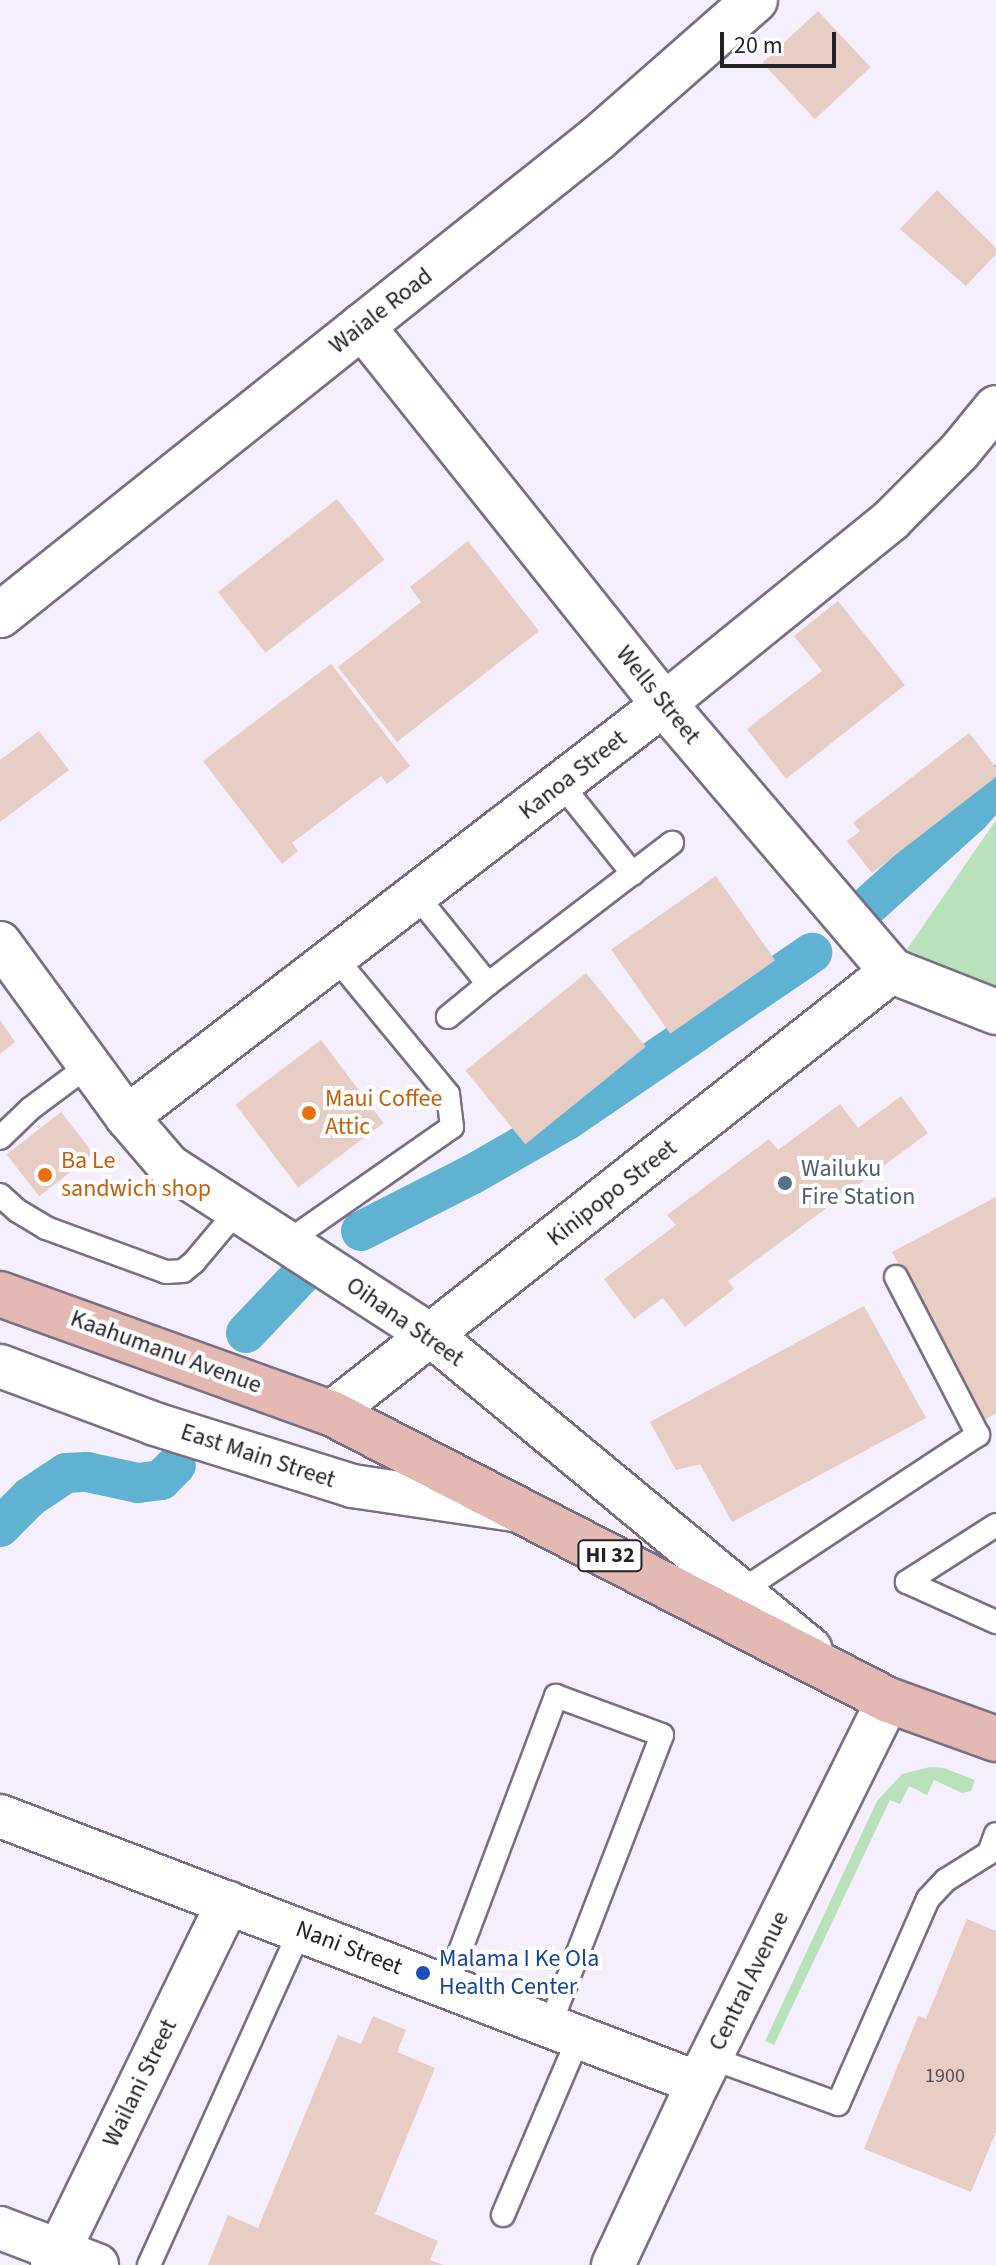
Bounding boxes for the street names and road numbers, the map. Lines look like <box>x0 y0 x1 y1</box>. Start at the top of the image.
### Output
street label: Waiale Road <box>324 262 438 360</box>
street label: Wells Street <box>610 640 706 750</box>
street label: Kanoa Street <box>513 724 633 826</box>
street label: Kinipopo Street <box>542 1134 682 1252</box>
street label: Oihana Street <box>341 1271 469 1373</box>
street label: Kaahumanu Avenue <box>67 1304 265 1400</box>
street label: East Main Street <box>177 1417 339 1495</box>
road number: HI 32 <box>576 1538 644 1574</box>
street label: Central Avenue <box>703 1907 795 2055</box>
street label: Nani Street <box>292 1915 406 1981</box>
street label: Wailani Street <box>97 2014 183 2152</box>

